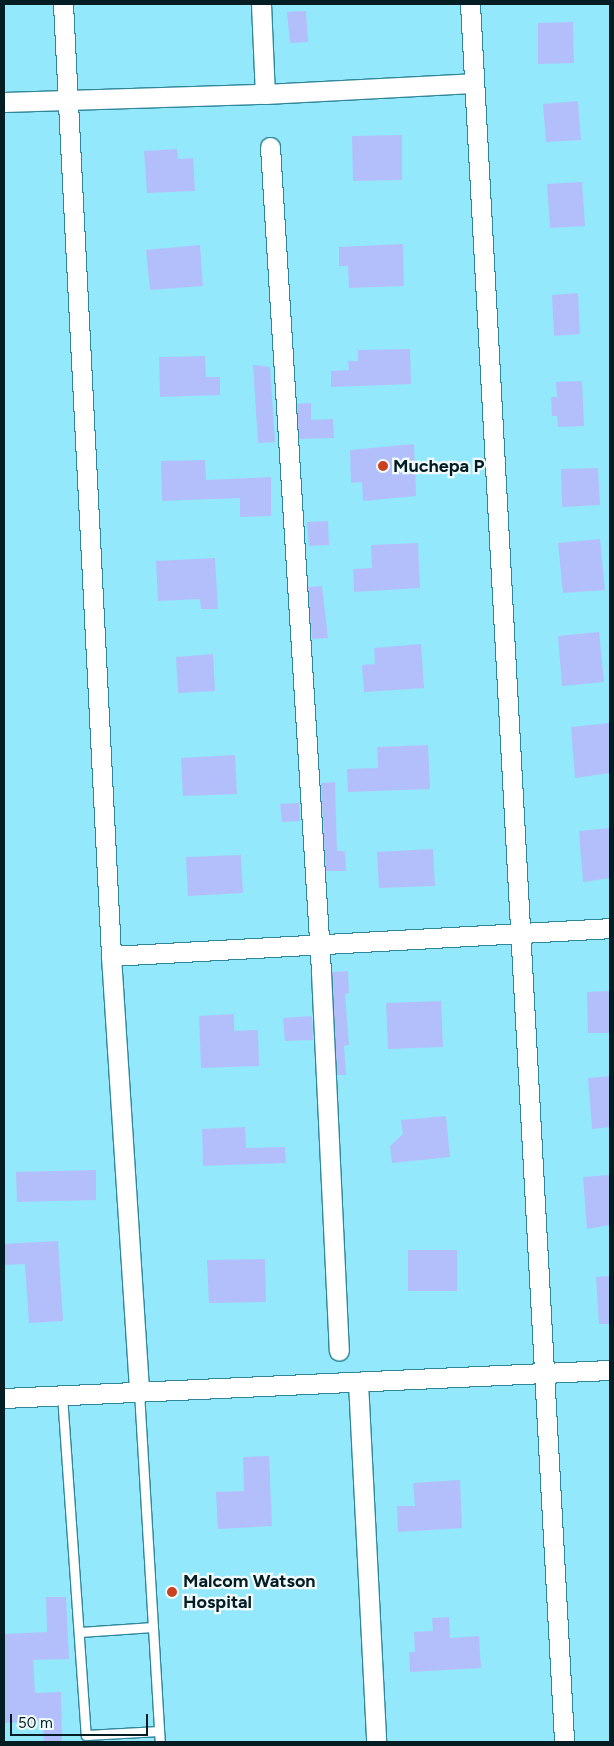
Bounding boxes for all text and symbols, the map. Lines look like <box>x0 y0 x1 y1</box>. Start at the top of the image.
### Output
place label: Muchepa P <box>393 455 484 477</box>
marker: Muchepa P <box>377 460 389 472</box>
place label: Malcom Watson Hospital <box>183 1571 316 1614</box>
marker: Malcom Watson Hospital <box>165 1585 179 1599</box>
scale bar <box>12 1704 150 1736</box>
text: 50 m <box>18 1714 53 1732</box>

